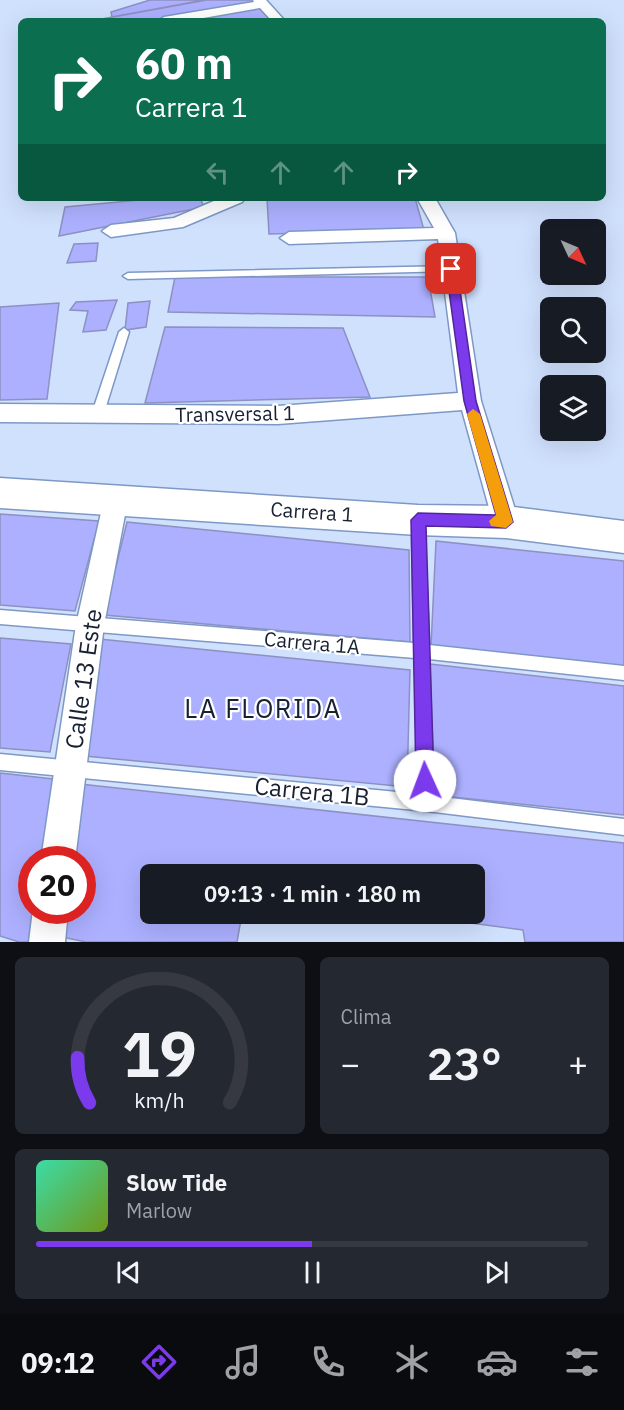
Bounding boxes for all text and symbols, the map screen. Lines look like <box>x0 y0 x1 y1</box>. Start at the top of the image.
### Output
text: 60 m <box>135 36 233 91</box>
icon: right <box>36 42 114 120</box>
text: Carrera 1 <box>135 89 247 124</box>
icon: left <box>201 156 234 189</box>
icon: ahead <box>264 156 297 189</box>
icon: ahead <box>327 156 360 189</box>
icon: right <box>390 156 423 189</box>
north arrow <box>540 219 606 285</box>
map controls <box>540 219 606 441</box>
pin <box>425 243 476 294</box>
icon: arrive <box>434 252 467 285</box>
button: search <box>540 297 606 363</box>
button: layers <box>540 375 606 441</box>
street label: Transversal 1 <box>175 399 295 428</box>
street label: Carrera 1 <box>270 495 355 528</box>
street label: Calle 13 Este <box>57 607 109 751</box>
street label: Carrera 1A <box>263 625 361 660</box>
district label: LA FLORIDA <box>184 691 342 725</box>
position arrow <box>393 749 457 813</box>
street label: Carrera 1B <box>253 769 371 813</box>
speed limit sign: 20 <box>18 846 96 924</box>
text: 09:13 · 1 min · 180 m <box>204 879 421 908</box>
text: Clima <box>341 1003 392 1030</box>
text: 19 <box>122 1013 197 1094</box>
text: 23° <box>427 1034 502 1092</box>
text: − <box>341 1042 360 1085</box>
text: + <box>568 1042 588 1085</box>
text: km/h <box>135 1086 185 1114</box>
text: Slow Tide <box>126 1168 227 1197</box>
text: Marlow <box>126 1197 192 1224</box>
icon: previous <box>112 1256 145 1289</box>
icon: pause <box>296 1256 329 1289</box>
icon: next <box>480 1256 513 1289</box>
icon: directions <box>138 1341 180 1383</box>
icon: music <box>222 1341 264 1383</box>
icon: phone <box>307 1341 349 1383</box>
icon: climate <box>391 1341 433 1383</box>
icon: car <box>476 1341 518 1383</box>
icon: filters <box>561 1341 603 1383</box>
text: 09:12 <box>21 1345 95 1380</box>

